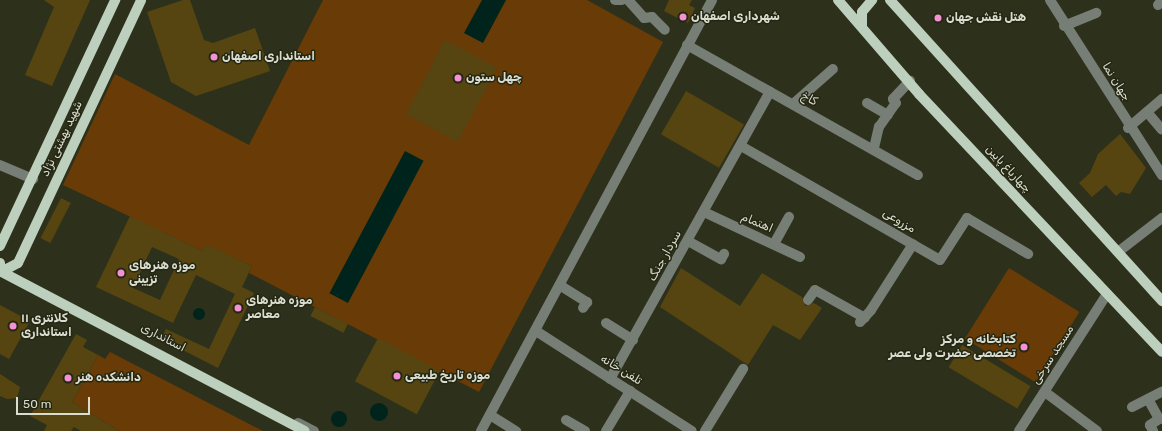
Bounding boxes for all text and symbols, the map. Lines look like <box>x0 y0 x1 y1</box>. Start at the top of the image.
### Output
place label: شهرداری اصفهان <box>691 10 780 24</box>
place label: هتل نقش جهان <box>946 11 1026 25</box>
marker: شهرداری اصفهان <box>678 12 688 22</box>
marker: هتل نقش جهان <box>933 13 943 23</box>
place label: استانداری اصفهان <box>222 50 315 64</box>
marker: استانداری اصفهان <box>209 52 219 62</box>
street label: جهان نما <box>1099 60 1133 104</box>
place label: چهل ستون <box>466 71 522 85</box>
marker: چهل ستون <box>453 73 463 83</box>
street label: کاخ <box>798 89 820 109</box>
street label: شهید بهشتی نژاد <box>38 99 86 179</box>
street label: چهارباغ پایین <box>982 142 1034 196</box>
street label: مزروعی <box>880 206 918 236</box>
street label: اهتمام <box>739 210 775 236</box>
street label: سردار جنگ <box>645 228 685 284</box>
place label: موزه هنرهای تزیینی <box>129 259 195 287</box>
marker: موزه هنرهای تزیینی <box>116 268 126 278</box>
place label: موزه هنرهای معاصر <box>246 294 312 322</box>
marker: موزه هنرهای معاصر <box>233 303 243 313</box>
place label: کلانتری ۱۱ استانداری <box>21 312 72 340</box>
marker: کلانتری ۱۱ استانداری <box>8 321 18 331</box>
street label: استانداری <box>138 321 188 355</box>
street label: مسجد سرخی <box>1029 323 1077 387</box>
place label: کتابخانه و مرکز تخصصی حضرت ولی عصر <box>889 333 1016 361</box>
marker: کتابخانه و مرکز تخصصی حضرت ولی عصر <box>1019 342 1029 352</box>
street label: تلفن خانه <box>598 352 644 388</box>
place label: موزه تاریخ طبیعی <box>405 369 490 383</box>
place label: دانشکده هنر <box>76 371 141 385</box>
marker: موزه تاریخ طبیعی <box>392 371 402 381</box>
marker: دانشکده هنر <box>63 373 73 383</box>
scale bar <box>18 389 92 415</box>
text: 50 m <box>23 397 51 411</box>

